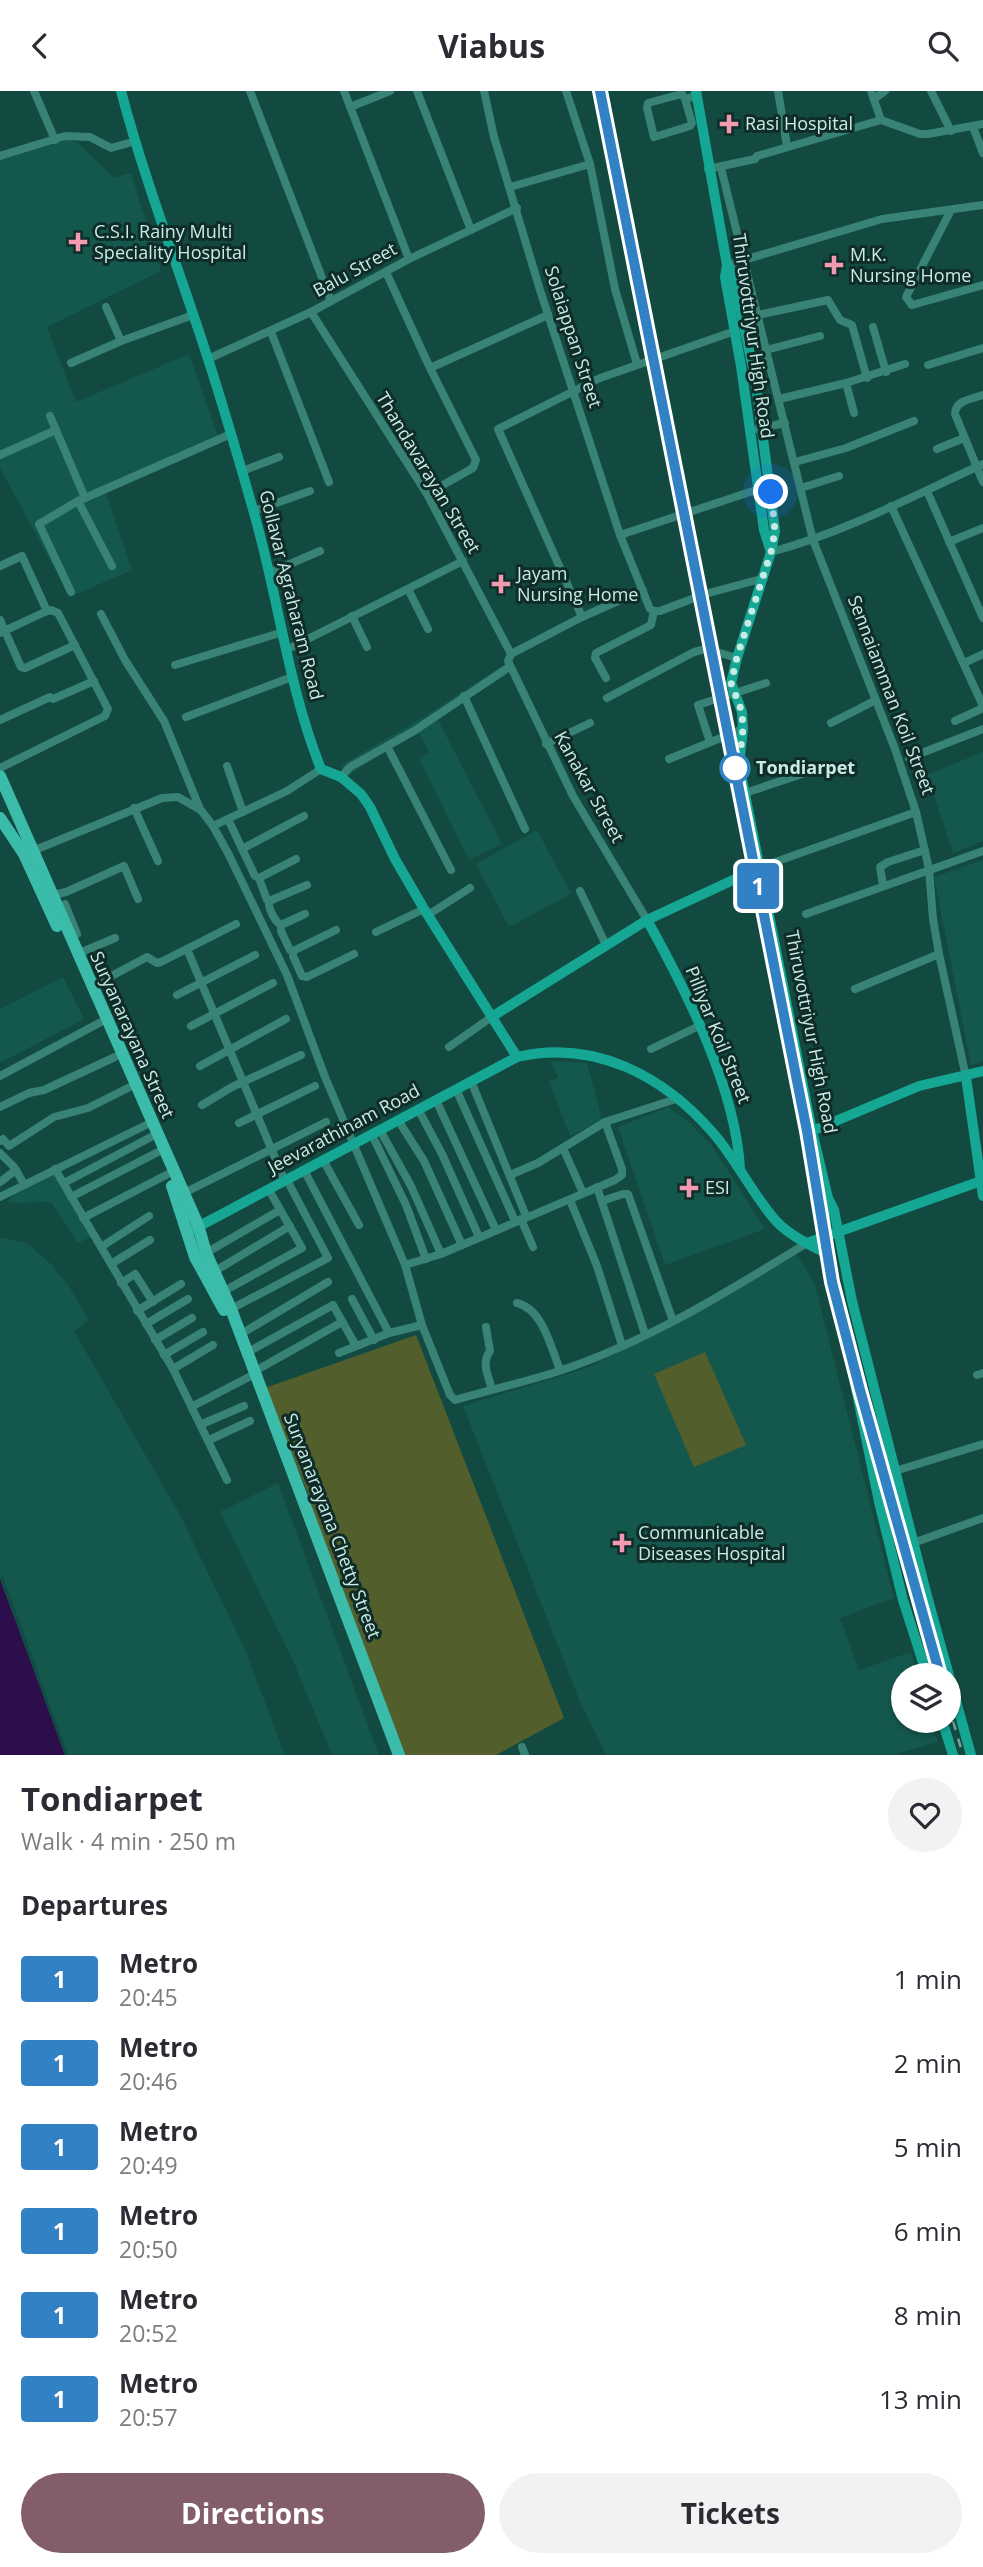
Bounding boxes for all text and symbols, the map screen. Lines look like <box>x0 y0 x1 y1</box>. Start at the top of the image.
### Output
text: Viabus <box>438 24 545 67</box>
icon: back <box>21 27 59 65</box>
icon: search <box>924 27 962 65</box>
place label: Rasi Hospital <box>745 111 853 135</box>
marker: Rasi Hospital <box>719 114 739 134</box>
place label: C.S.I. Rainy Multi Speciality Hospital <box>94 219 247 264</box>
marker: C.S.I. Rainy Multi Speciality Hospital <box>68 232 88 252</box>
street label: Thiruvottriyur High Road <box>728 232 780 440</box>
street label: Balu Street <box>308 236 401 302</box>
place label: M.K. Nursing Home <box>850 242 971 287</box>
marker: M.K. Nursing Home <box>824 255 844 275</box>
street label: Solaiappan Street <box>540 263 608 411</box>
street label: Thandavarayan Street <box>371 387 487 558</box>
your location <box>753 474 788 509</box>
street label: Gollavar Agraharam Road <box>254 487 330 702</box>
place label: Jayam Nursing Home <box>515 561 638 606</box>
marker: Jayam Nursing Home <box>491 574 511 594</box>
street label: Sennaiamman Koil Street <box>843 592 941 798</box>
street label: Kanakar Street <box>549 727 630 846</box>
marker: Tondiarpet <box>720 753 750 783</box>
place label: Tondiarpet <box>756 755 855 779</box>
line badge: 1 <box>735 863 781 909</box>
text: 1 <box>751 869 765 902</box>
street label: Thiruvottriyur High Road <box>780 928 843 1136</box>
street label: Suryanarayana Street <box>85 947 181 1122</box>
street label: Pilliyar Koil Street <box>680 962 757 1107</box>
street label: Jeevarathinam Road <box>262 1078 424 1179</box>
place label: ESI <box>705 1175 730 1199</box>
marker: ESI <box>679 1178 699 1198</box>
street label: Suryanarayana Chetty Street <box>279 1409 387 1642</box>
place label: Communicable Diseases Hospital <box>638 1520 785 1565</box>
marker: Communicable Diseases Hospital <box>612 1533 632 1553</box>
map controls <box>891 1663 961 1733</box>
button: layers <box>891 1663 961 1733</box>
text: Tondiarpet <box>21 1776 203 1821</box>
button: heart <box>888 1778 962 1852</box>
text: Walk · 4 min · 250 m <box>21 1825 236 1857</box>
text: Departures <box>21 1887 168 1923</box>
text: Metro <box>119 1945 198 1981</box>
text: 1 min <box>894 1961 962 1997</box>
text: 1 <box>53 1962 66 1995</box>
text: 20:45 <box>119 1981 178 2013</box>
text: Metro <box>119 2029 198 2065</box>
text: 2 min <box>894 2045 962 2081</box>
text: 1 <box>53 2046 66 2079</box>
text: 20:46 <box>119 2065 178 2097</box>
text: Metro <box>119 2113 198 2149</box>
text: 5 min <box>894 2129 962 2165</box>
text: 1 <box>53 2130 66 2163</box>
text: 20:49 <box>119 2149 178 2181</box>
text: Metro <box>119 2197 198 2233</box>
text: 6 min <box>894 2213 962 2249</box>
text: 1 <box>53 2214 66 2247</box>
text: 20:50 <box>119 2233 178 2265</box>
text: Metro <box>119 2281 198 2317</box>
text: 8 min <box>894 2297 962 2333</box>
text: 1 <box>53 2298 66 2331</box>
text: 20:52 <box>119 2317 178 2349</box>
text: Metro <box>119 2365 198 2401</box>
text: 13 min <box>879 2381 962 2417</box>
text: 1 <box>53 2382 66 2415</box>
text: 20:57 <box>119 2401 178 2433</box>
button: Directions <box>21 2473 485 2553</box>
button: Tickets <box>499 2473 962 2553</box>

